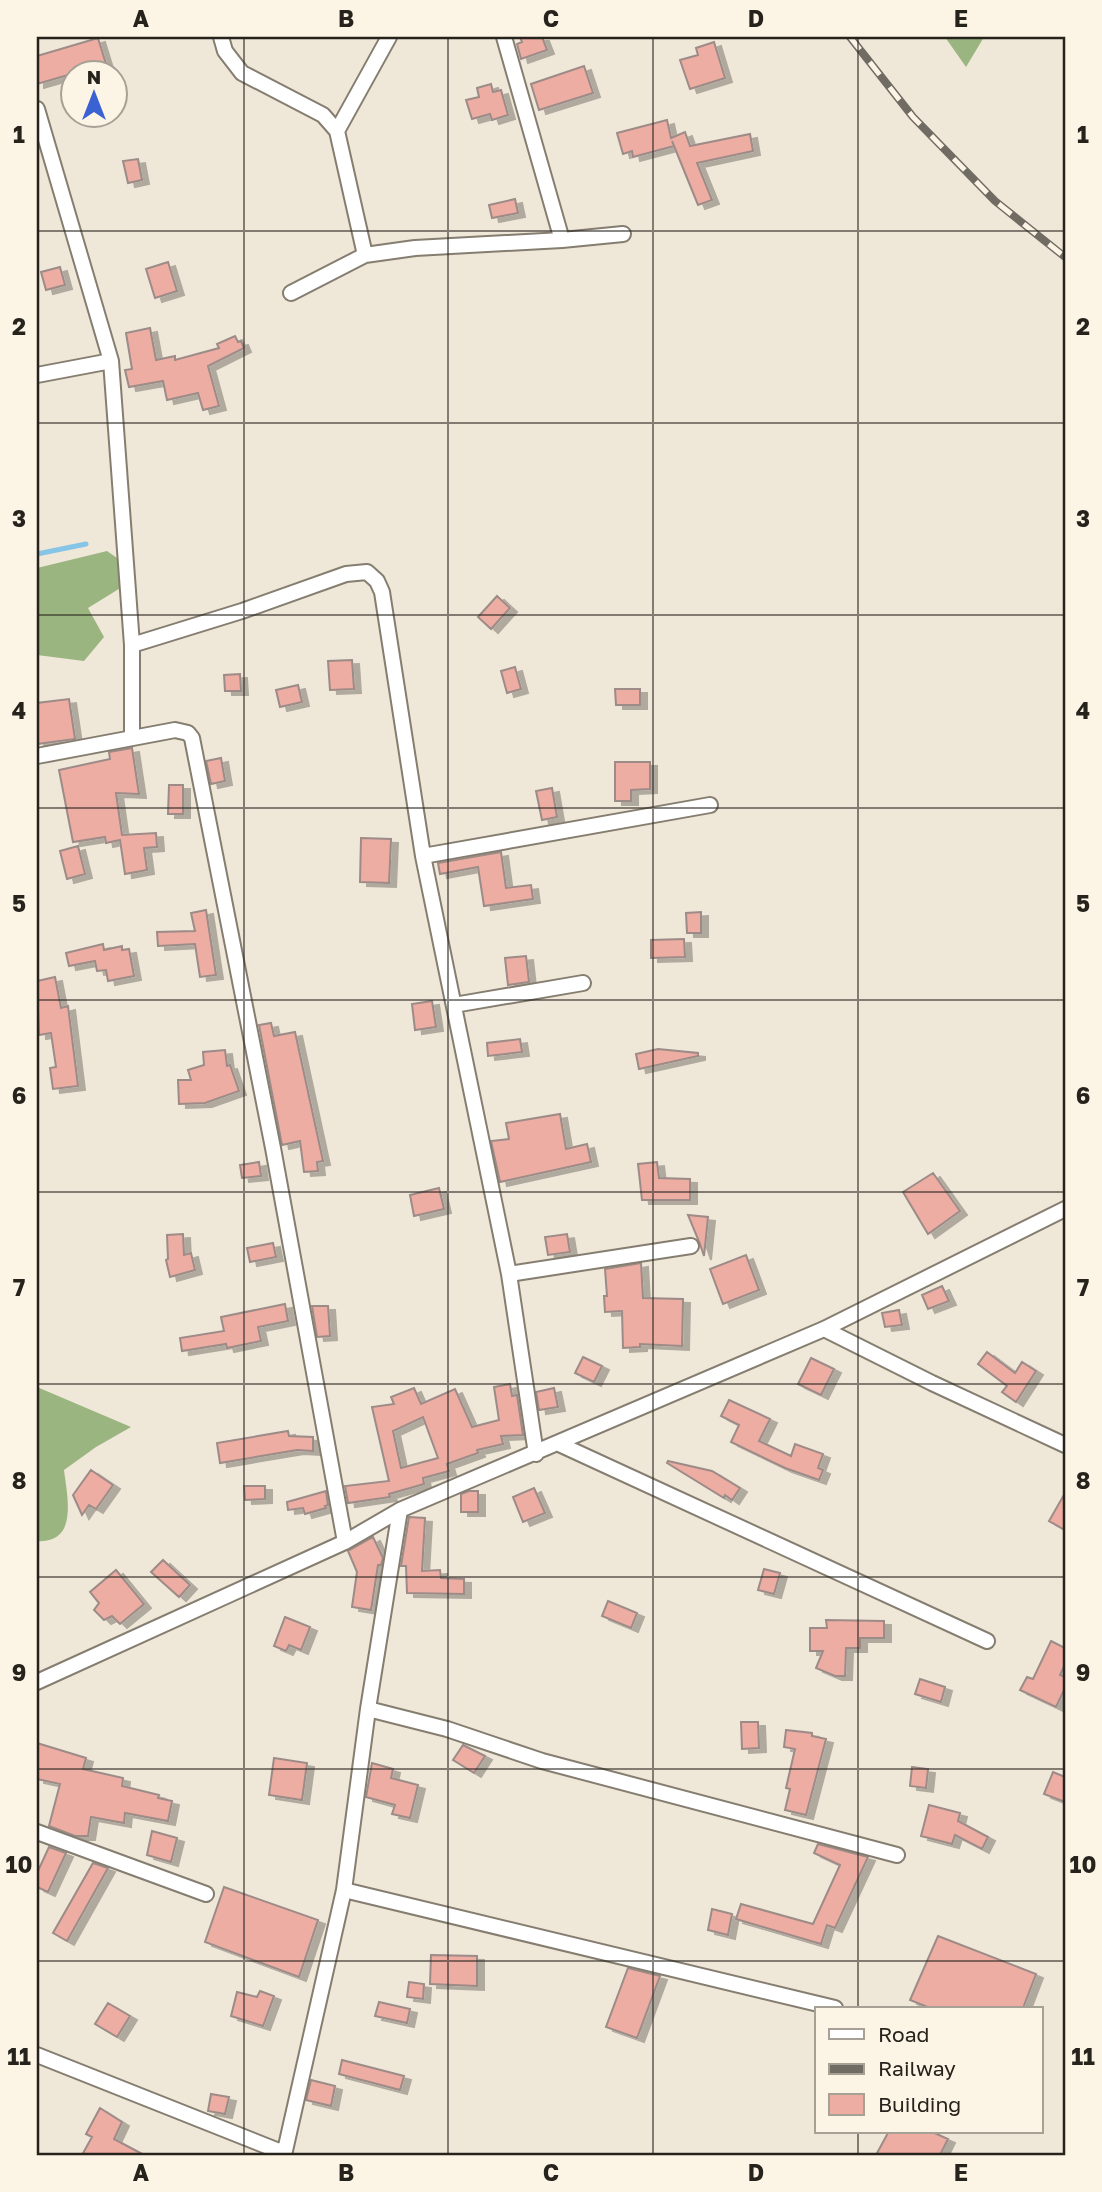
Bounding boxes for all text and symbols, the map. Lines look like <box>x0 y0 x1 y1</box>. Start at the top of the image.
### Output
text: A <box>133 4 150 32</box>
text: B <box>338 4 354 32</box>
text: C <box>543 4 559 32</box>
text: D <box>748 4 764 32</box>
text: E <box>954 4 968 32</box>
north arrow <box>60 60 130 130</box>
text: N <box>87 65 101 88</box>
text: 1 <box>13 120 25 148</box>
text: 1 <box>1077 120 1089 148</box>
text: 2 <box>12 312 26 340</box>
text: 2 <box>1076 312 1090 340</box>
text: 3 <box>12 504 26 532</box>
text: 3 <box>1076 504 1090 532</box>
text: 4 <box>12 696 26 724</box>
text: 4 <box>1076 696 1090 724</box>
text: 5 <box>12 889 26 917</box>
text: 5 <box>1076 889 1090 917</box>
text: 6 <box>12 1081 26 1109</box>
text: 6 <box>1076 1081 1090 1109</box>
text: 7 <box>13 1273 25 1301</box>
text: 7 <box>1077 1273 1089 1301</box>
text: 8 <box>12 1466 26 1494</box>
text: 8 <box>1076 1466 1090 1494</box>
text: 9 <box>12 1658 26 1686</box>
text: 9 <box>1076 1658 1090 1686</box>
text: 10 <box>6 1850 32 1878</box>
text: 10 <box>1070 1850 1096 1878</box>
legend <box>815 2007 1042 2132</box>
text: Road <box>878 2021 929 2047</box>
text: 11 <box>7 2042 31 2070</box>
text: 11 <box>1071 2042 1095 2070</box>
text: Railway <box>878 2055 956 2081</box>
text: Building <box>878 2091 961 2117</box>
text: A <box>133 2158 150 2186</box>
text: B <box>338 2158 354 2186</box>
text: C <box>543 2158 559 2186</box>
text: D <box>748 2158 764 2186</box>
text: E <box>954 2158 968 2186</box>

